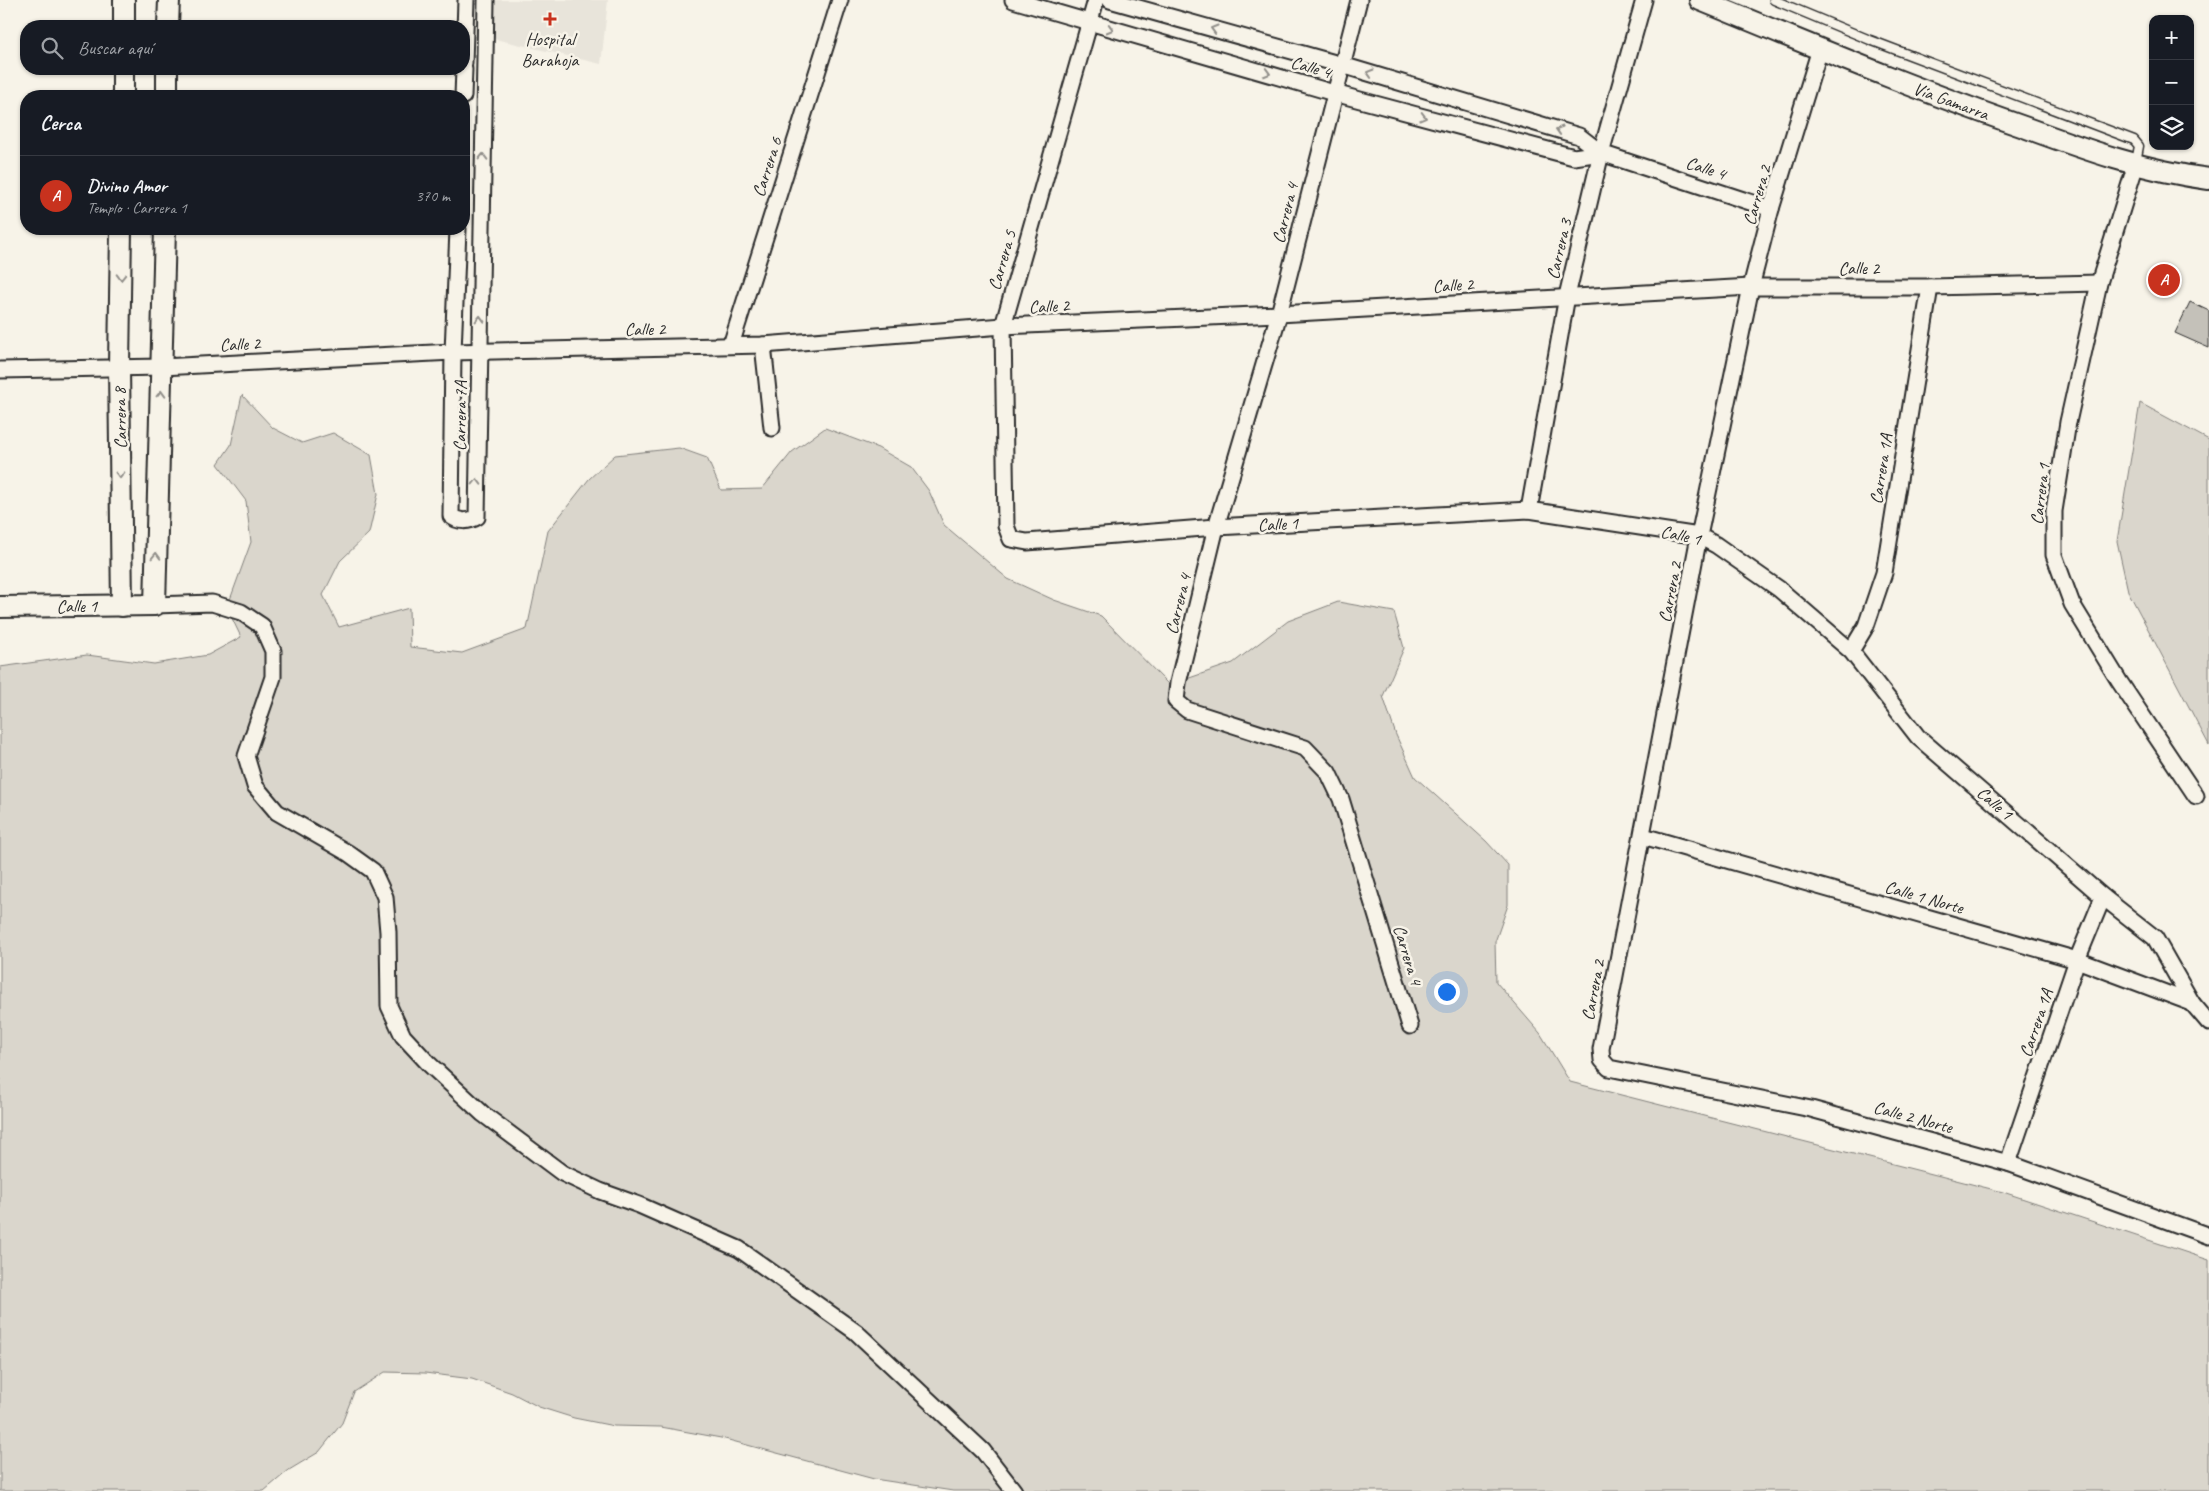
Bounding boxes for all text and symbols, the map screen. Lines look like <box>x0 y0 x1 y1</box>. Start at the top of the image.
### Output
marker: Hospital Barahoja <box>543 12 557 26</box>
map controls <box>2149 15 2194 150</box>
button: + <box>2149 15 2194 60</box>
search box <box>20 20 470 75</box>
one-way arrow <box>1106 24 1114 34</box>
one-way arrow <box>1209 24 1218 35</box>
place label: Hospital Barahoja <box>522 28 580 71</box>
icon: search <box>38 34 66 62</box>
text: Buscar aquí <box>78 36 152 60</box>
street label: Calle 4 <box>1288 51 1335 84</box>
button: − <box>2149 60 2194 105</box>
one-way arrow <box>1262 68 1270 78</box>
one-way arrow <box>1366 69 1375 79</box>
street label: Vía Gamarra <box>1910 77 1993 125</box>
button: layers <box>2149 105 2194 150</box>
text: Cerca <box>40 110 81 136</box>
one-way arrow <box>1419 111 1427 121</box>
one-way arrow <box>1555 126 1564 136</box>
street label: Carrera 6 <box>747 134 787 200</box>
street label: Calle 4 <box>1683 151 1731 185</box>
one-way arrow <box>478 152 489 160</box>
street label: Carrera 2 <box>1738 161 1777 228</box>
text: Divino Amor <box>87 174 167 198</box>
street label: Carrera 4 <box>1267 179 1304 245</box>
text: A <box>52 186 60 206</box>
text: 370 m <box>416 186 450 206</box>
text: Templo · Carrera 1 <box>87 198 187 218</box>
street label: Carrera 3 <box>1541 215 1577 281</box>
street label: Carrera 5 <box>983 227 1021 293</box>
street label: Calle 2 <box>1839 257 1881 279</box>
pin: A <box>2148 261 2180 299</box>
street label: Calle 2 <box>1432 272 1476 297</box>
one-way arrow <box>115 274 126 282</box>
street label: Calle 2 <box>1028 294 1072 318</box>
one-way arrow <box>475 315 485 322</box>
street label: Calle 2 <box>624 318 667 340</box>
street label: Calle 2 <box>219 332 263 356</box>
street label: Carrera 7A <box>448 380 472 451</box>
street label: Carrera 8 <box>108 385 132 449</box>
one-way arrow <box>156 390 167 398</box>
street label: Carrera 1A <box>1865 432 1898 506</box>
street label: Carrera 1 <box>2025 461 2055 526</box>
one-way arrow <box>115 471 126 479</box>
one-way arrow <box>472 477 482 485</box>
street label: Calle 1 <box>1257 512 1300 536</box>
street label: Calle 1 <box>1659 520 1704 550</box>
one-way arrow <box>151 552 162 560</box>
street label: Carrera 2 <box>1653 558 1687 624</box>
street label: Carrera 4 <box>1160 570 1197 636</box>
street label: Calle 1 <box>57 595 98 617</box>
street label: Calle 1 <box>1972 781 2018 825</box>
street label: Calle 1 Norte <box>1882 875 1967 919</box>
street label: Carrera 4 <box>1388 922 1428 989</box>
street label: Carrera 2 <box>1576 956 1610 1022</box>
your location <box>1434 979 1460 1005</box>
street label: Carrera 1A <box>2014 985 2058 1060</box>
street label: Calle 2 Norte <box>1871 1096 1956 1138</box>

